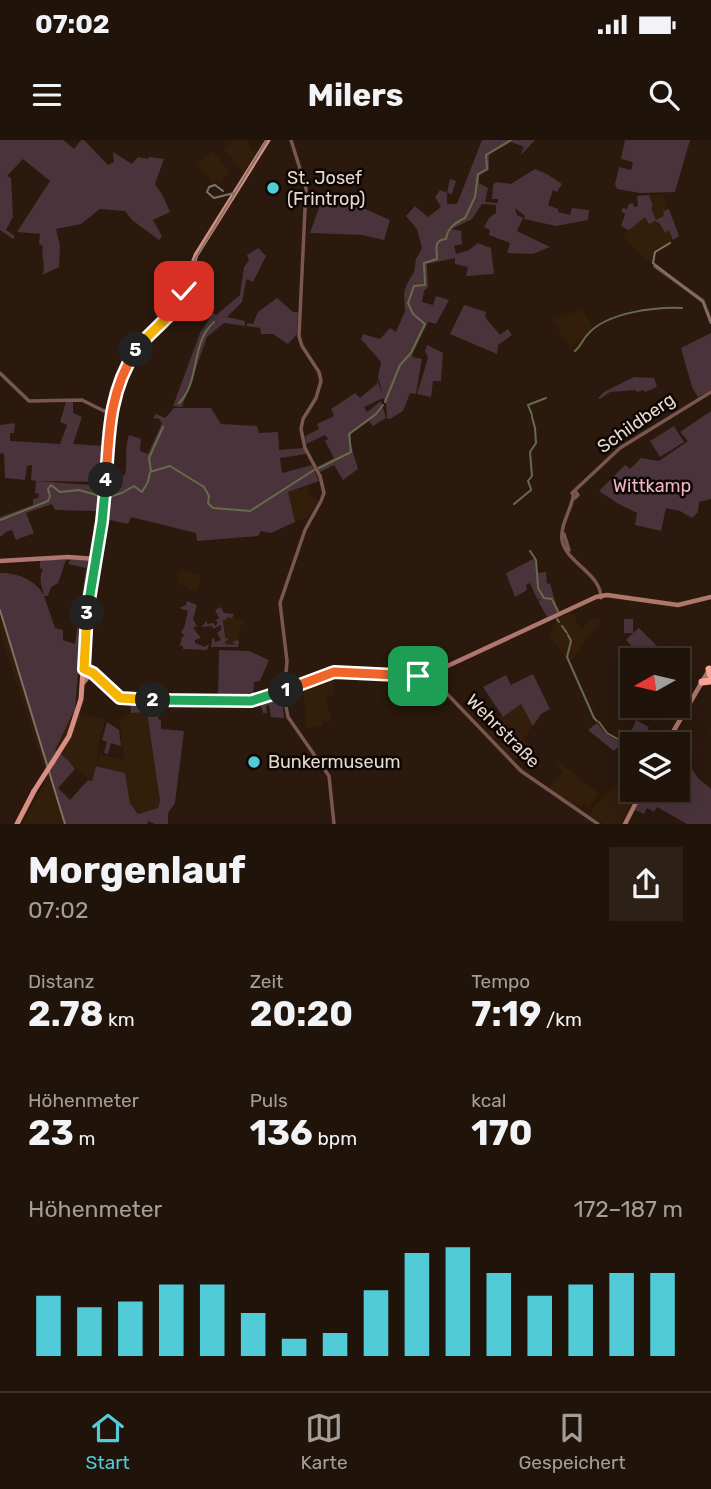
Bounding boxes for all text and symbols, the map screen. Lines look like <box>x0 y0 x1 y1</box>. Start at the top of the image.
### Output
text: 07:02 <box>35 9 110 40</box>
icon: menu <box>28 76 66 114</box>
text: Milers <box>307 76 404 114</box>
icon: search <box>645 76 683 114</box>
place label: St. Josef (Frintrop) <box>287 167 365 210</box>
marker: St. Josef (Frintrop) <box>265 180 281 196</box>
pin <box>154 261 214 321</box>
icon: check <box>165 272 203 310</box>
pin: 5 <box>118 332 154 368</box>
text: 5 <box>129 338 142 361</box>
street label: Schildberg <box>593 388 679 458</box>
pin: 4 <box>88 462 124 498</box>
text: 4 <box>99 468 112 491</box>
park label: Wittkamp <box>613 475 691 497</box>
pin: 3 <box>70 596 104 630</box>
text: 3 <box>80 601 93 624</box>
pin <box>388 646 448 706</box>
north arrow <box>620 648 690 718</box>
map controls <box>620 648 690 802</box>
icon: arrive <box>399 657 437 695</box>
pin: 1 <box>268 672 304 708</box>
text: 1 <box>281 678 290 701</box>
pin: 2 <box>136 682 170 718</box>
text: 2 <box>146 688 159 711</box>
street label: Wehrstraße <box>461 689 545 773</box>
button: layers <box>620 732 690 802</box>
place label: Bunkermuseum <box>268 751 400 773</box>
marker: Bunkermuseum <box>246 754 262 770</box>
text: Morgenlauf <box>28 847 245 893</box>
button: share <box>609 847 683 921</box>
text: 07:02 <box>28 896 88 924</box>
text: Distanz <box>28 970 94 993</box>
text: Zeit <box>250 970 283 993</box>
text: Tempo <box>471 970 530 993</box>
text: 2.78 <box>28 993 103 1035</box>
text: 20:20 <box>250 993 353 1035</box>
text: 7:19 <box>471 993 541 1035</box>
text: km <box>103 1008 135 1031</box>
text: /km <box>541 1008 582 1031</box>
text: Höhenmeter <box>28 1089 139 1112</box>
text: Puls <box>250 1089 288 1112</box>
text: kcal <box>471 1089 506 1112</box>
text: 23 <box>28 1112 74 1154</box>
text: 136 <box>250 1112 313 1154</box>
text: 170 <box>471 1112 533 1154</box>
text: m <box>74 1127 95 1150</box>
text: bpm <box>313 1127 357 1150</box>
text: Höhenmeter <box>28 1195 162 1223</box>
text: 172–187 m <box>574 1195 683 1223</box>
tab: Start <box>85 1409 130 1474</box>
tab: Karte <box>301 1409 348 1474</box>
tab: Gespeichert <box>518 1409 626 1474</box>

